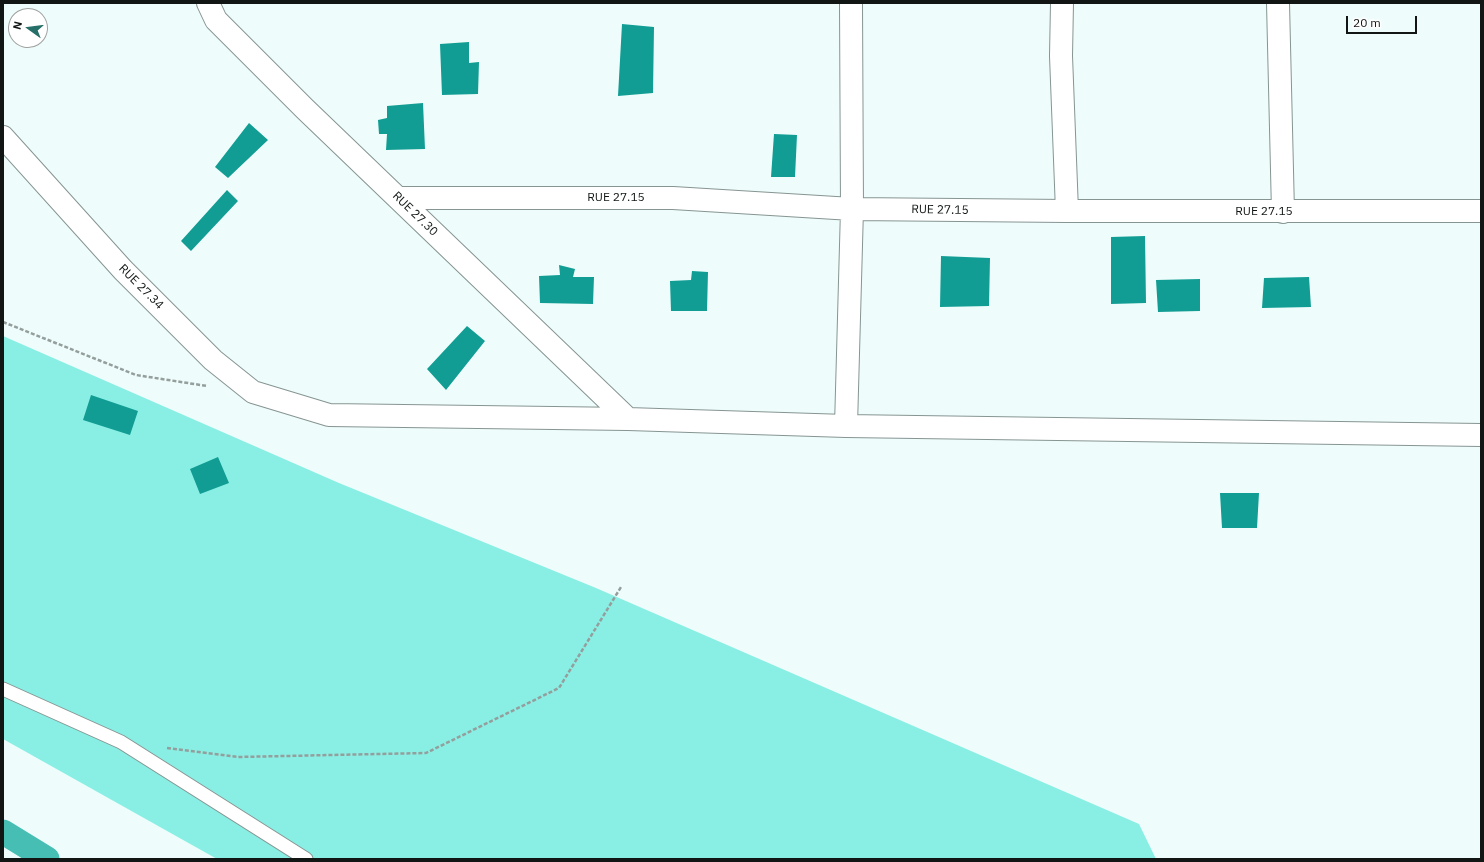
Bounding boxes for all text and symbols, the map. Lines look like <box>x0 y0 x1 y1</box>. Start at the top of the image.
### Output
north arrow <box>8 8 48 48</box>
scale bar <box>1348 8 1419 34</box>
text: 20 m <box>1353 15 1381 30</box>
text: N <box>10 20 25 31</box>
street label: RUE 27.30 <box>389 189 441 239</box>
street label: RUE 27.15 <box>587 191 645 205</box>
street label: RUE 27.15 <box>911 202 969 218</box>
street label: RUE 27.15 <box>1235 205 1293 219</box>
street label: RUE 27.34 <box>116 262 166 312</box>

